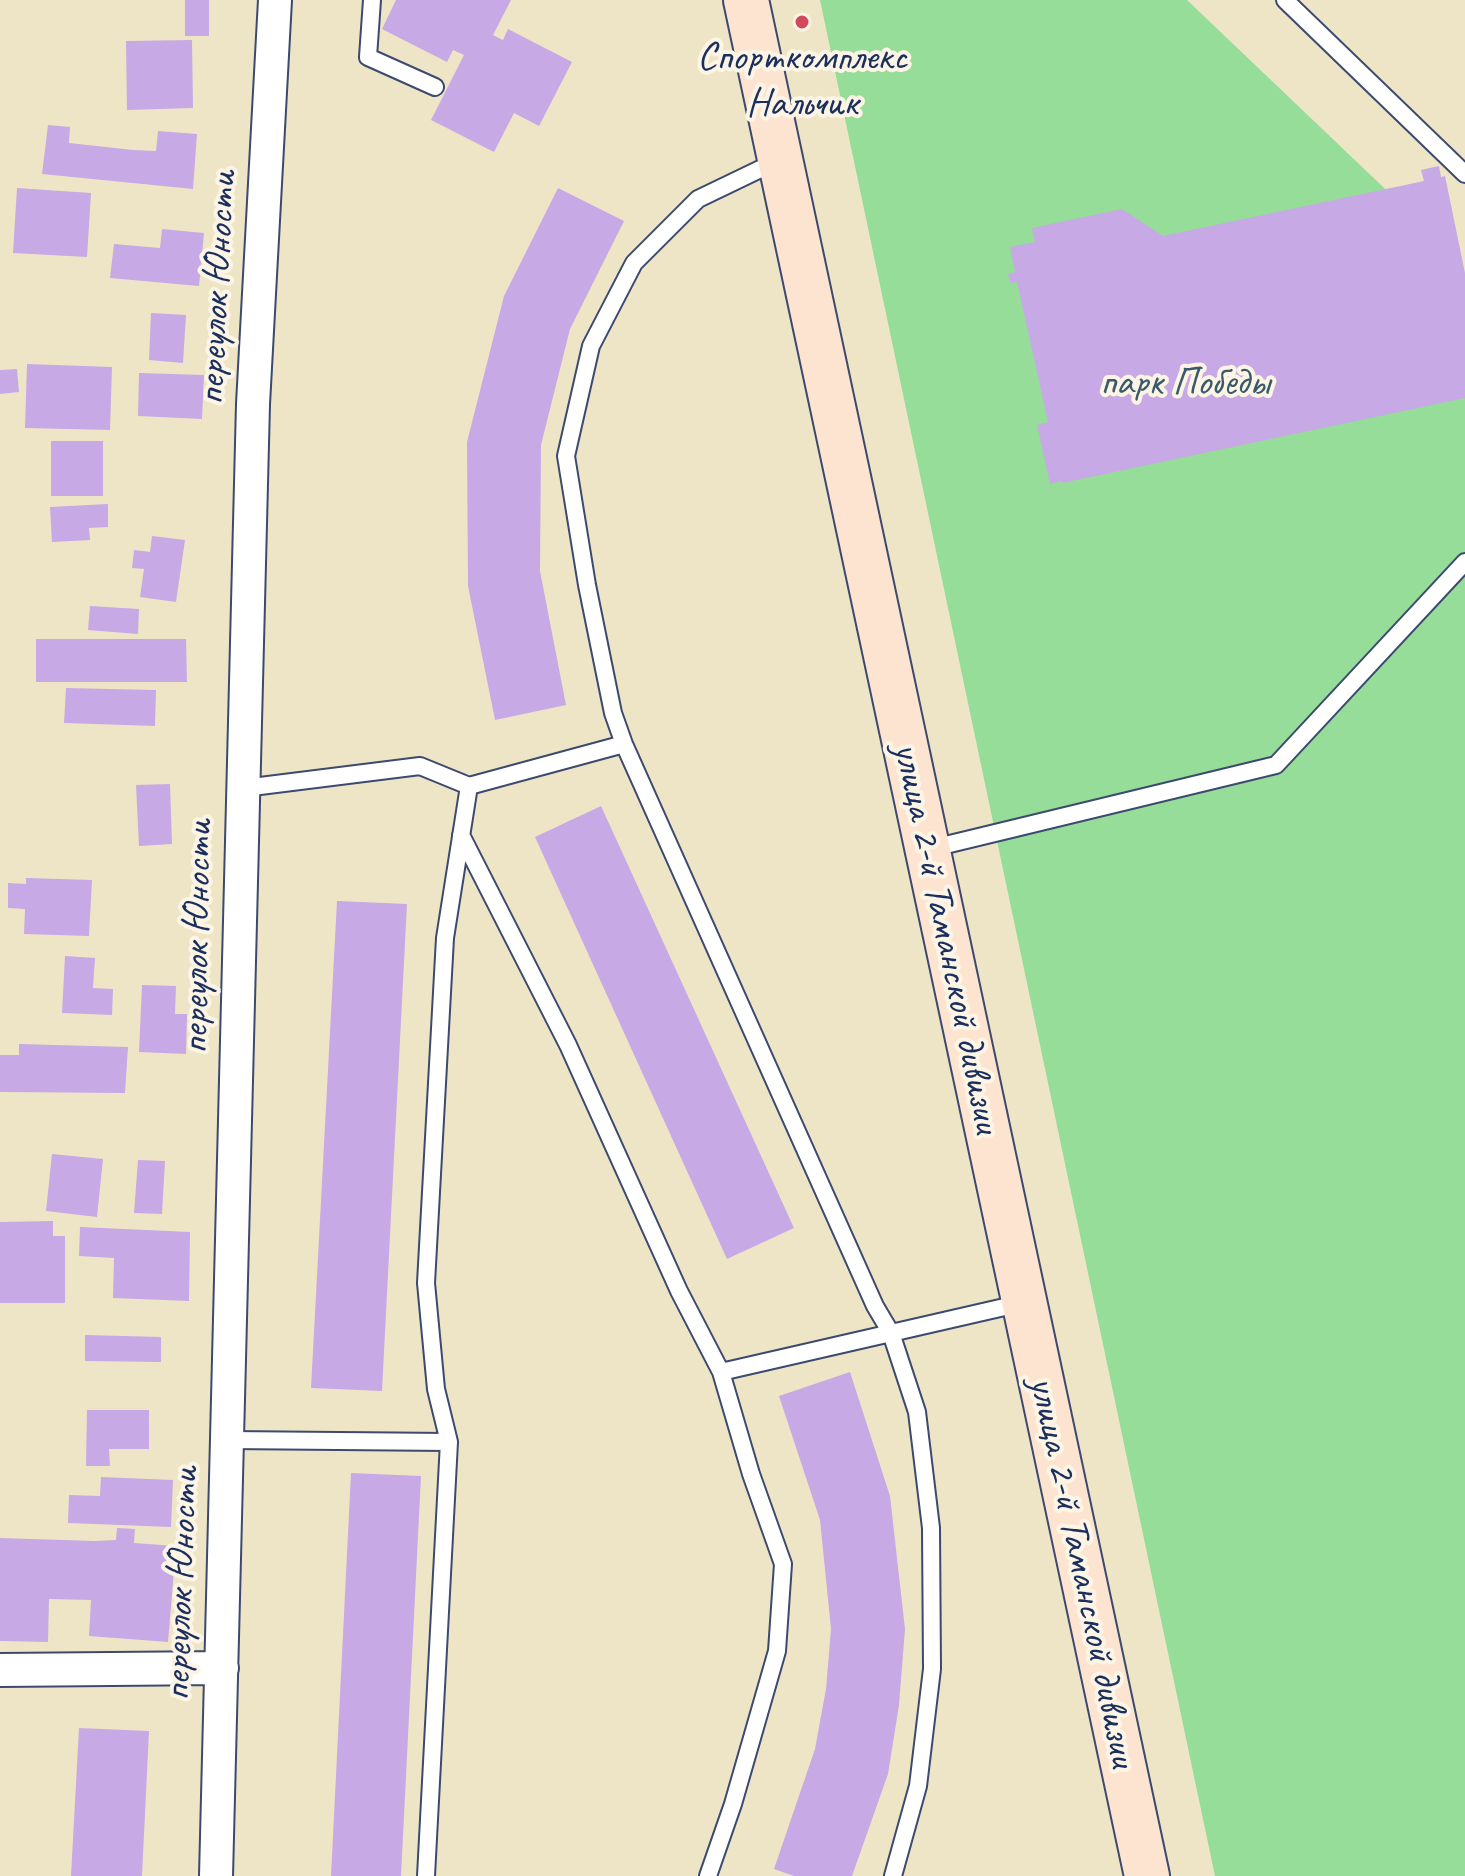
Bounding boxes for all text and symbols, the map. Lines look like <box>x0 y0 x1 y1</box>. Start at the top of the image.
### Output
marker: Спорткомплекс Нальчик <box>793 13 811 31</box>
place label: Спорткомплекс Нальчик <box>697 35 907 129</box>
street label: переулок Юности <box>188 170 248 406</box>
park label: парк Победы <box>1100 360 1270 408</box>
street label: улица 2-й Таманской дивизии <box>881 739 1011 1137</box>
street label: переулок Юности <box>172 820 224 1054</box>
street label: улица 2-й Таманской дивизии <box>1017 1373 1147 1771</box>
street label: переулок Юности <box>154 1466 210 1702</box>

